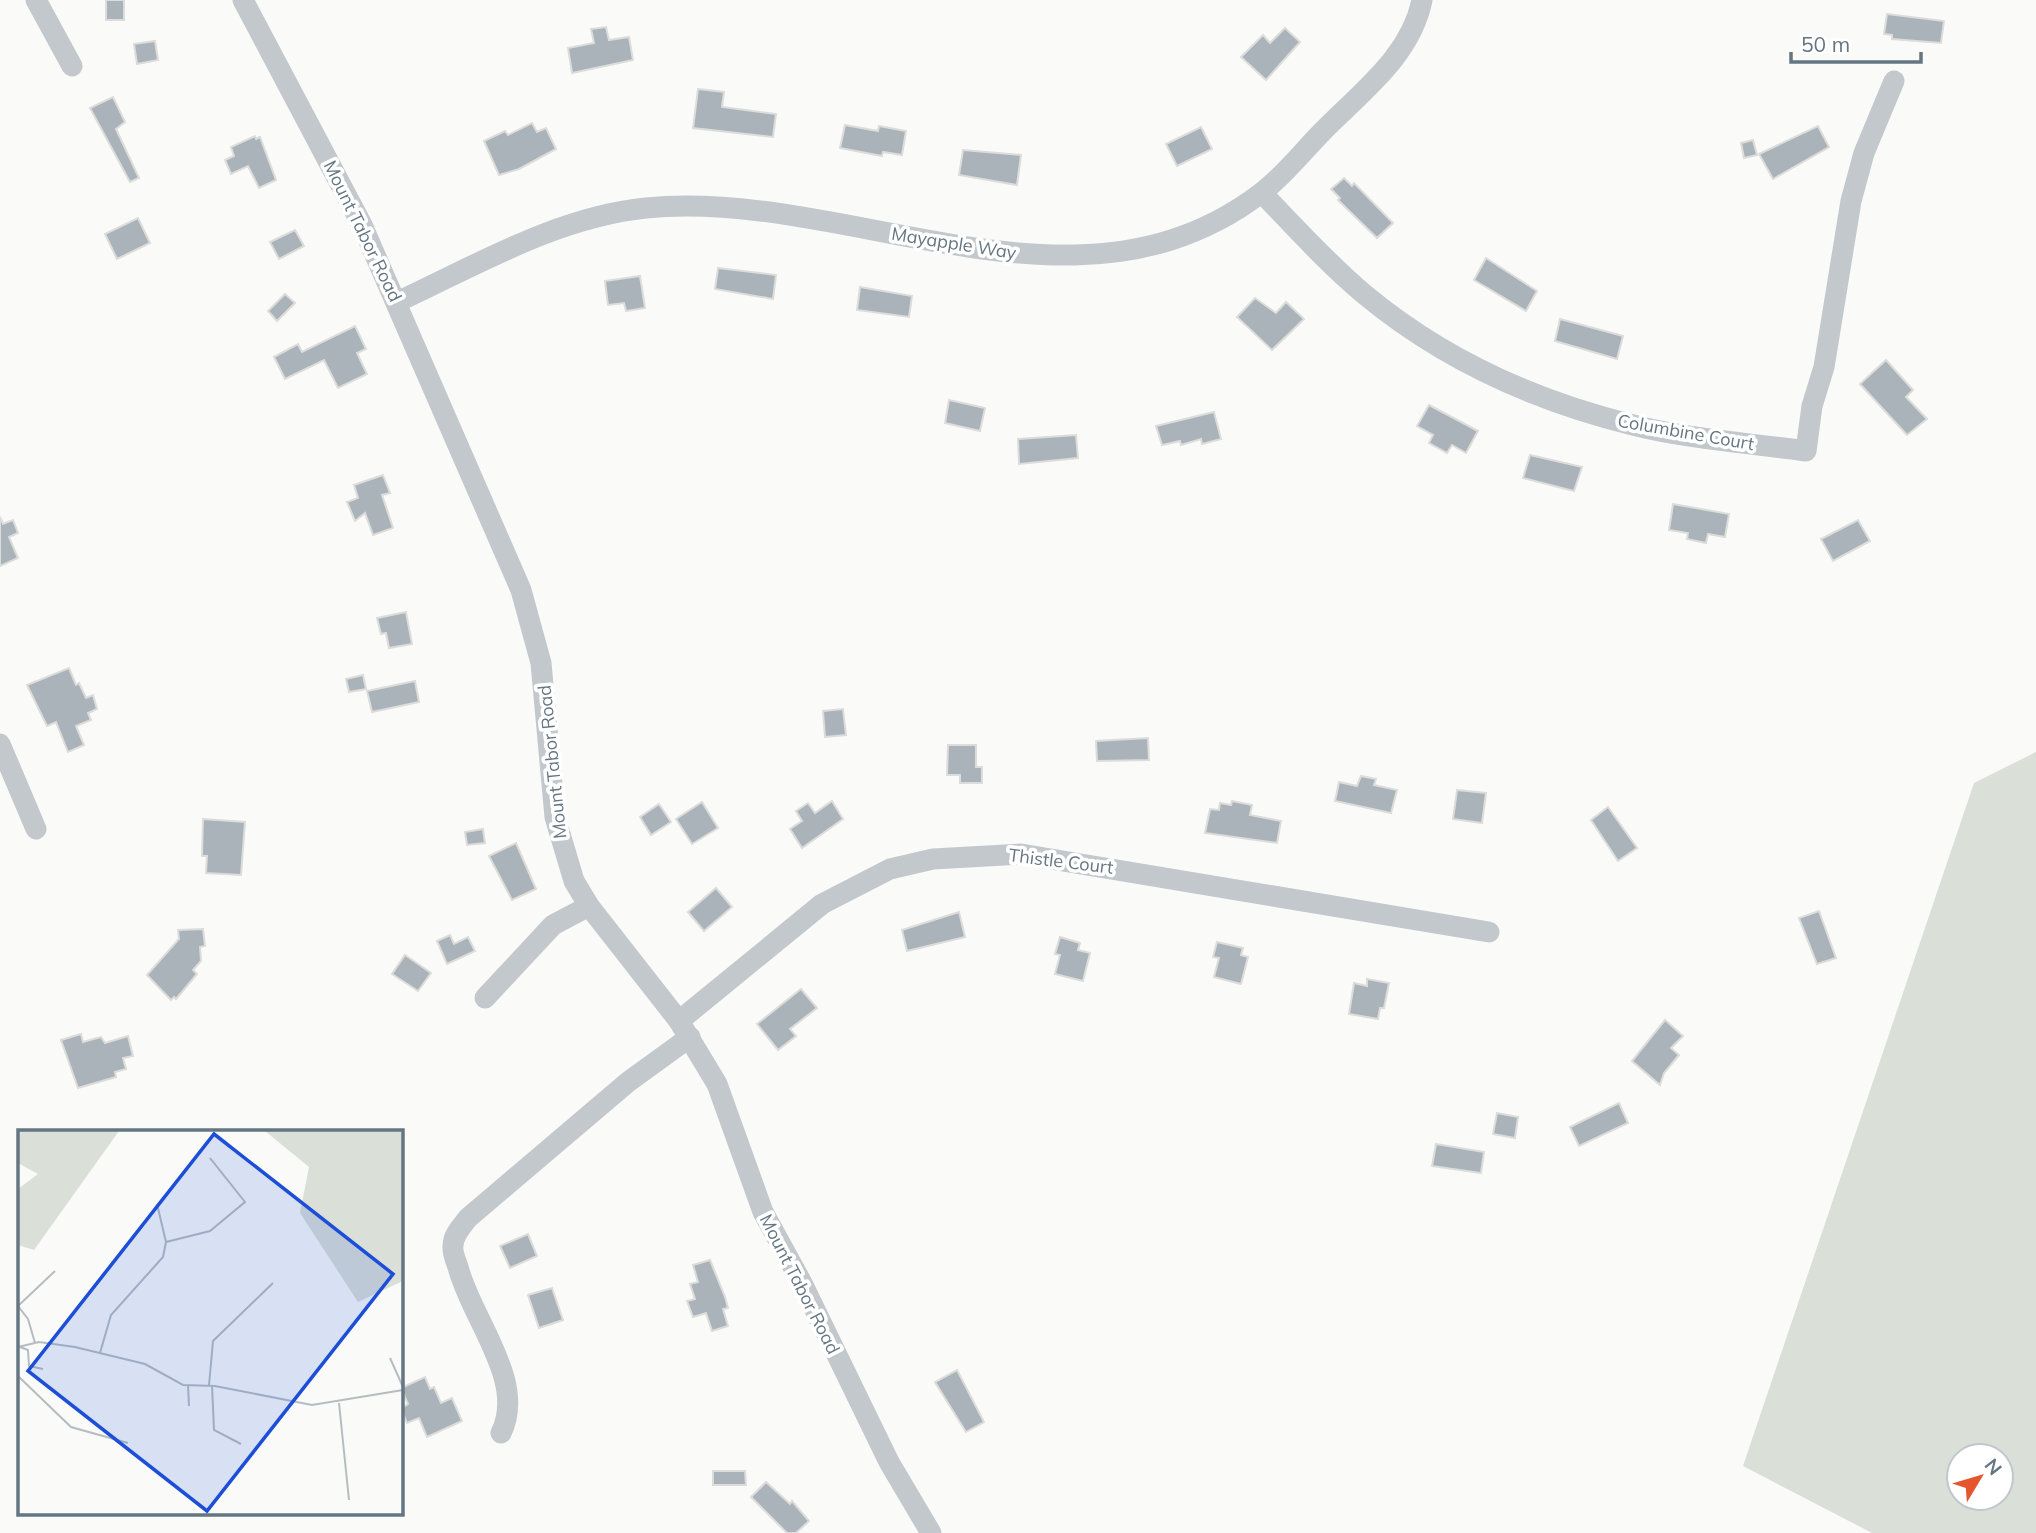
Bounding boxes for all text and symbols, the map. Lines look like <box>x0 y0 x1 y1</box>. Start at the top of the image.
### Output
scale bar <box>1791 21 1920 65</box>
text: 50 m <box>1801 31 1850 57</box>
street label: Mount Tabor Road <box>319 157 407 305</box>
street label: Mayapple Way <box>890 222 1018 264</box>
street label: Columbine Court <box>1616 409 1756 455</box>
street label: Mount Tabor Road <box>532 684 572 840</box>
street label: Thistle Court <box>1007 843 1115 879</box>
inset map <box>18 1130 402 1516</box>
street label: Mount Tabor Road <box>755 1210 845 1358</box>
north arrow <box>1945 1442 2015 1512</box>
text: N <box>1980 1453 2007 1480</box>

